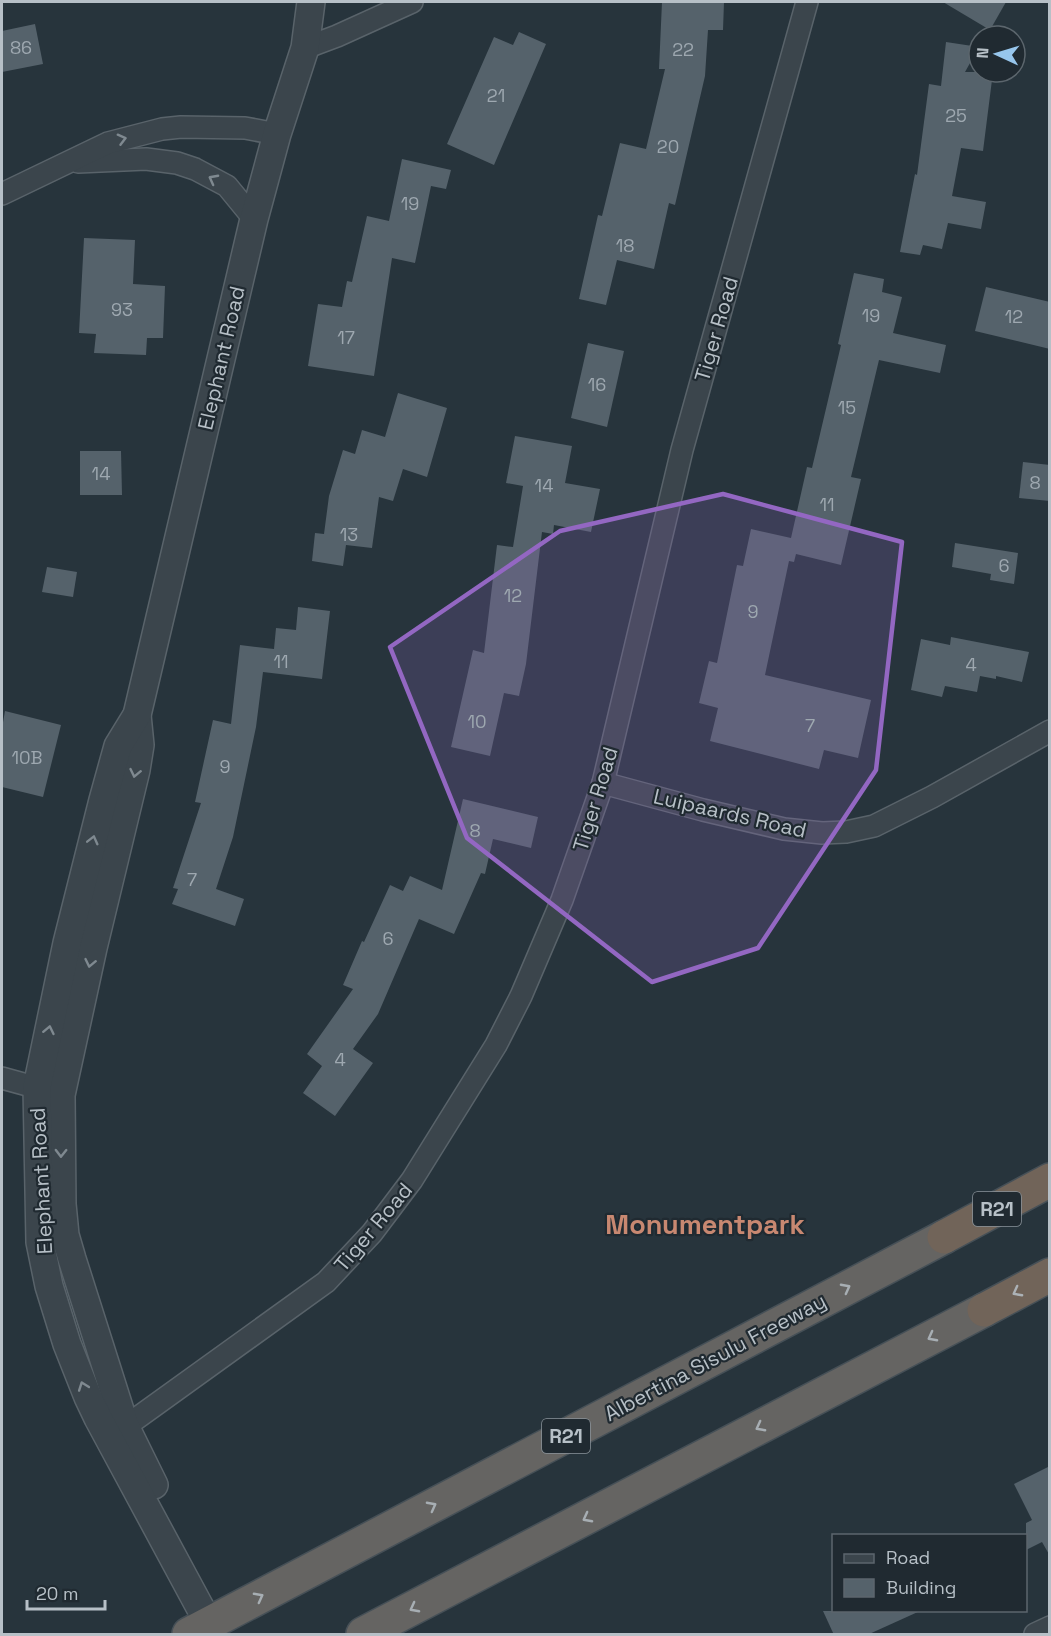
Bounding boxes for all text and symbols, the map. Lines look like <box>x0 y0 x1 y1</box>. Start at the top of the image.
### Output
north arrow <box>967 24 1027 84</box>
house number: 86 <box>10 36 32 59</box>
house number: 22 <box>672 38 694 61</box>
text: N <box>972 47 993 59</box>
house number: 21 <box>487 84 505 107</box>
house number: 25 <box>945 104 967 127</box>
one-way arrow <box>117 134 127 147</box>
house number: 20 <box>657 135 679 158</box>
one-way arrow <box>208 174 219 186</box>
house number: 19 <box>401 192 419 215</box>
house number: 18 <box>616 234 634 257</box>
street label: Tiger Road <box>688 273 744 385</box>
street label: Elephant Road <box>191 283 251 433</box>
house number: 93 <box>111 298 133 321</box>
house number: 19 <box>862 304 880 327</box>
house number: 12 <box>1005 305 1023 328</box>
house number: 17 <box>337 326 355 349</box>
house number: 16 <box>588 373 606 396</box>
house number: 15 <box>838 396 856 419</box>
house number: 14 <box>92 462 110 485</box>
house number: 8 <box>1029 471 1041 494</box>
house number: 14 <box>535 474 553 497</box>
house number: 11 <box>819 493 835 516</box>
house number: 13 <box>340 523 358 546</box>
house number: 6 <box>998 554 1010 577</box>
house number: 12 <box>504 584 522 607</box>
house number: 9 <box>747 600 759 623</box>
house number: 11 <box>273 650 289 673</box>
house number: 4 <box>965 653 977 676</box>
house number: 10 <box>467 710 487 733</box>
house number: 7 <box>805 714 815 737</box>
street label: Tiger Road <box>566 743 624 855</box>
house number: 10B <box>12 746 42 769</box>
house number: 9 <box>219 755 231 778</box>
one-way arrow <box>129 768 142 778</box>
street label: Luipaards Road <box>651 782 809 844</box>
house number: 8 <box>469 819 481 842</box>
one-way arrow <box>85 835 98 845</box>
house number: 7 <box>187 868 197 891</box>
house number: 6 <box>382 927 394 950</box>
one-way arrow <box>84 958 97 968</box>
one-way arrow <box>42 1025 55 1035</box>
house number: 4 <box>334 1048 346 1071</box>
street label: Elephant Road <box>24 1107 58 1255</box>
one-way arrow <box>54 1149 67 1158</box>
street label: Tiger Road <box>328 1177 418 1277</box>
road number: R21 <box>973 1192 1021 1226</box>
district label: Monumentpark <box>605 1207 805 1242</box>
one-way arrow <box>840 1284 850 1295</box>
one-way arrow <box>1013 1285 1023 1296</box>
street label: Albertina Sisulu Freeway <box>599 1287 831 1427</box>
one-way arrow <box>928 1330 939 1341</box>
one-way arrow <box>78 1381 91 1392</box>
road number: R21 <box>542 1419 590 1453</box>
one-way arrow <box>755 1420 766 1431</box>
one-way arrow <box>426 1502 436 1513</box>
one-way arrow <box>582 1510 593 1522</box>
legend <box>832 1534 1027 1612</box>
text: Road <box>886 1546 930 1569</box>
scale bar <box>27 1573 105 1611</box>
text: Building <box>886 1576 956 1599</box>
text: 20 m <box>36 1582 79 1605</box>
one-way arrow <box>253 1593 264 1604</box>
one-way arrow <box>410 1601 420 1612</box>

